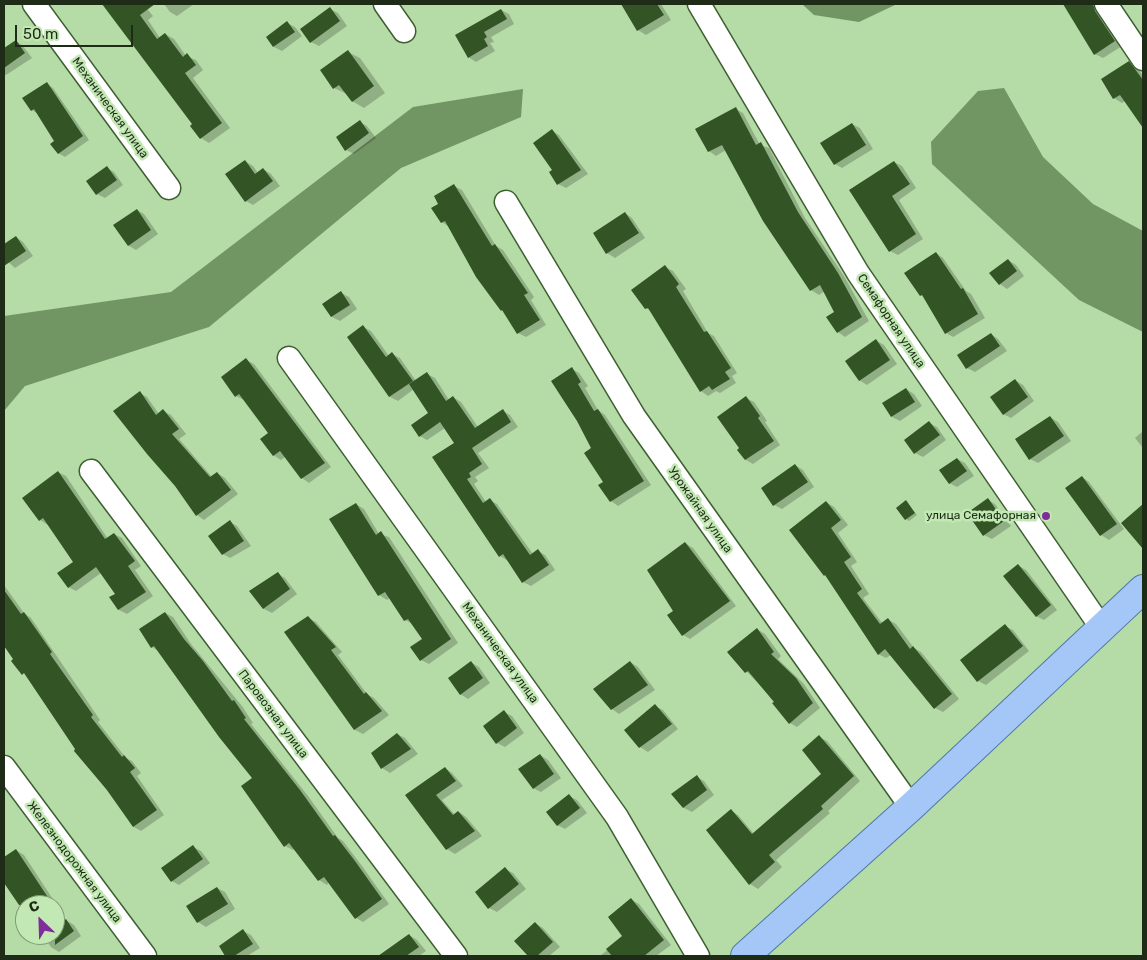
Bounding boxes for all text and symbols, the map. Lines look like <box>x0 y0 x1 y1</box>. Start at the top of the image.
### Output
scale bar <box>18 15 135 47</box>
text: 50 m <box>23 25 58 43</box>
street label: Механическая улица <box>69 55 151 161</box>
street label: Семафорная улица <box>854 271 928 371</box>
street label: Урожайная улица <box>665 464 735 556</box>
place label: улица Семафорная <box>926 509 1036 523</box>
marker: улица Семафорная <box>1040 510 1052 522</box>
street label: Механическая улица <box>459 600 541 706</box>
street label: Паровозная улица <box>235 667 311 761</box>
street label: Железнодорожная улица <box>24 798 124 926</box>
north arrow <box>15 895 65 945</box>
text: С <box>26 897 42 917</box>

